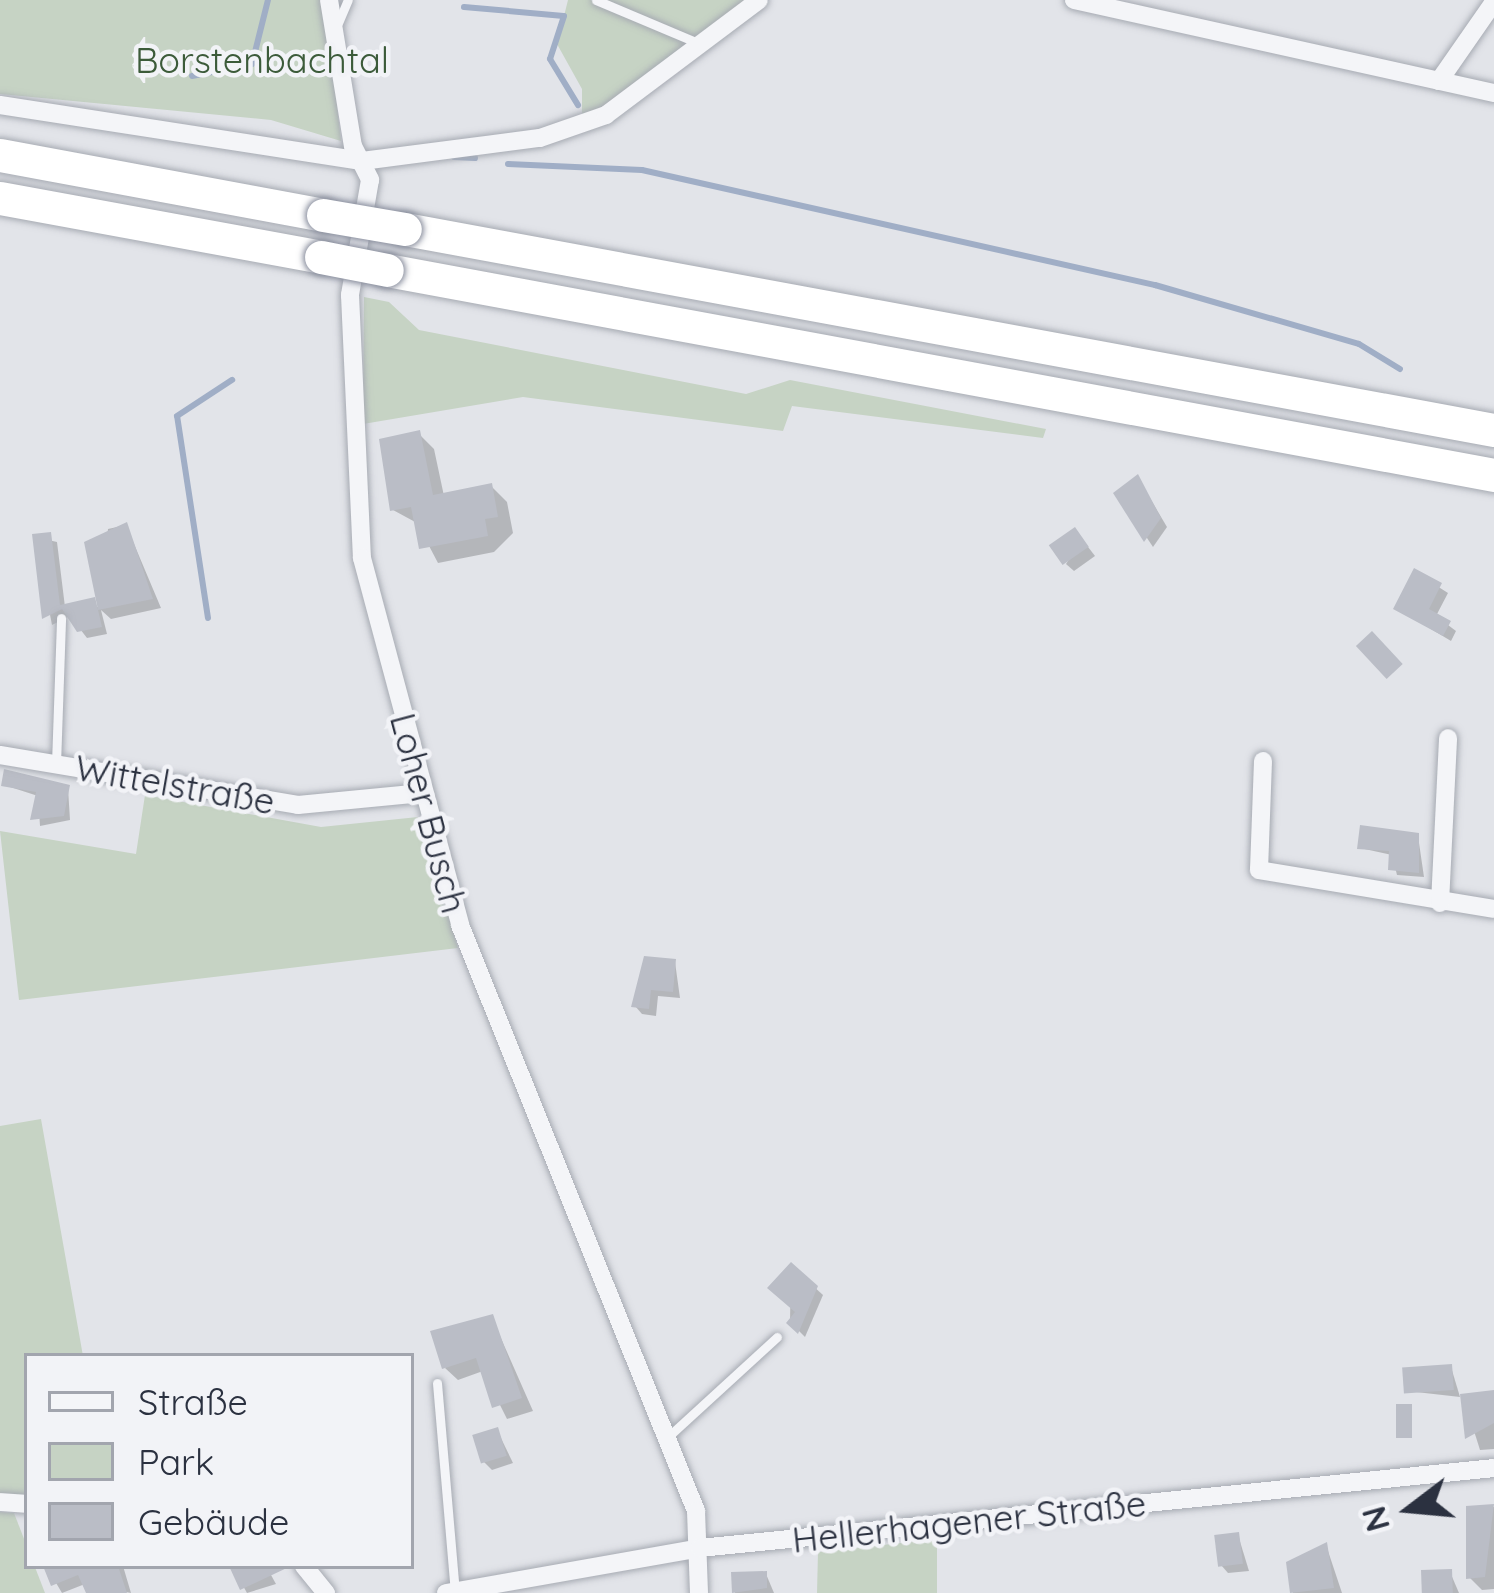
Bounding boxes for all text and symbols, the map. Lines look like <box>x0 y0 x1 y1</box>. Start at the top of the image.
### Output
park label: Borstenbachtal <box>135 38 389 82</box>
street label: Loher Busch <box>382 708 476 918</box>
street label: Wittelstraße <box>72 745 278 823</box>
legend <box>24 1353 414 1569</box>
text: Straße <box>138 1379 248 1424</box>
text: Park <box>138 1439 214 1484</box>
north arrow <box>1350 1449 1470 1569</box>
street label: Hellerhagener Straße <box>790 1481 1148 1561</box>
text: Gebäude <box>138 1499 289 1544</box>
text: N <box>1352 1502 1398 1536</box>

